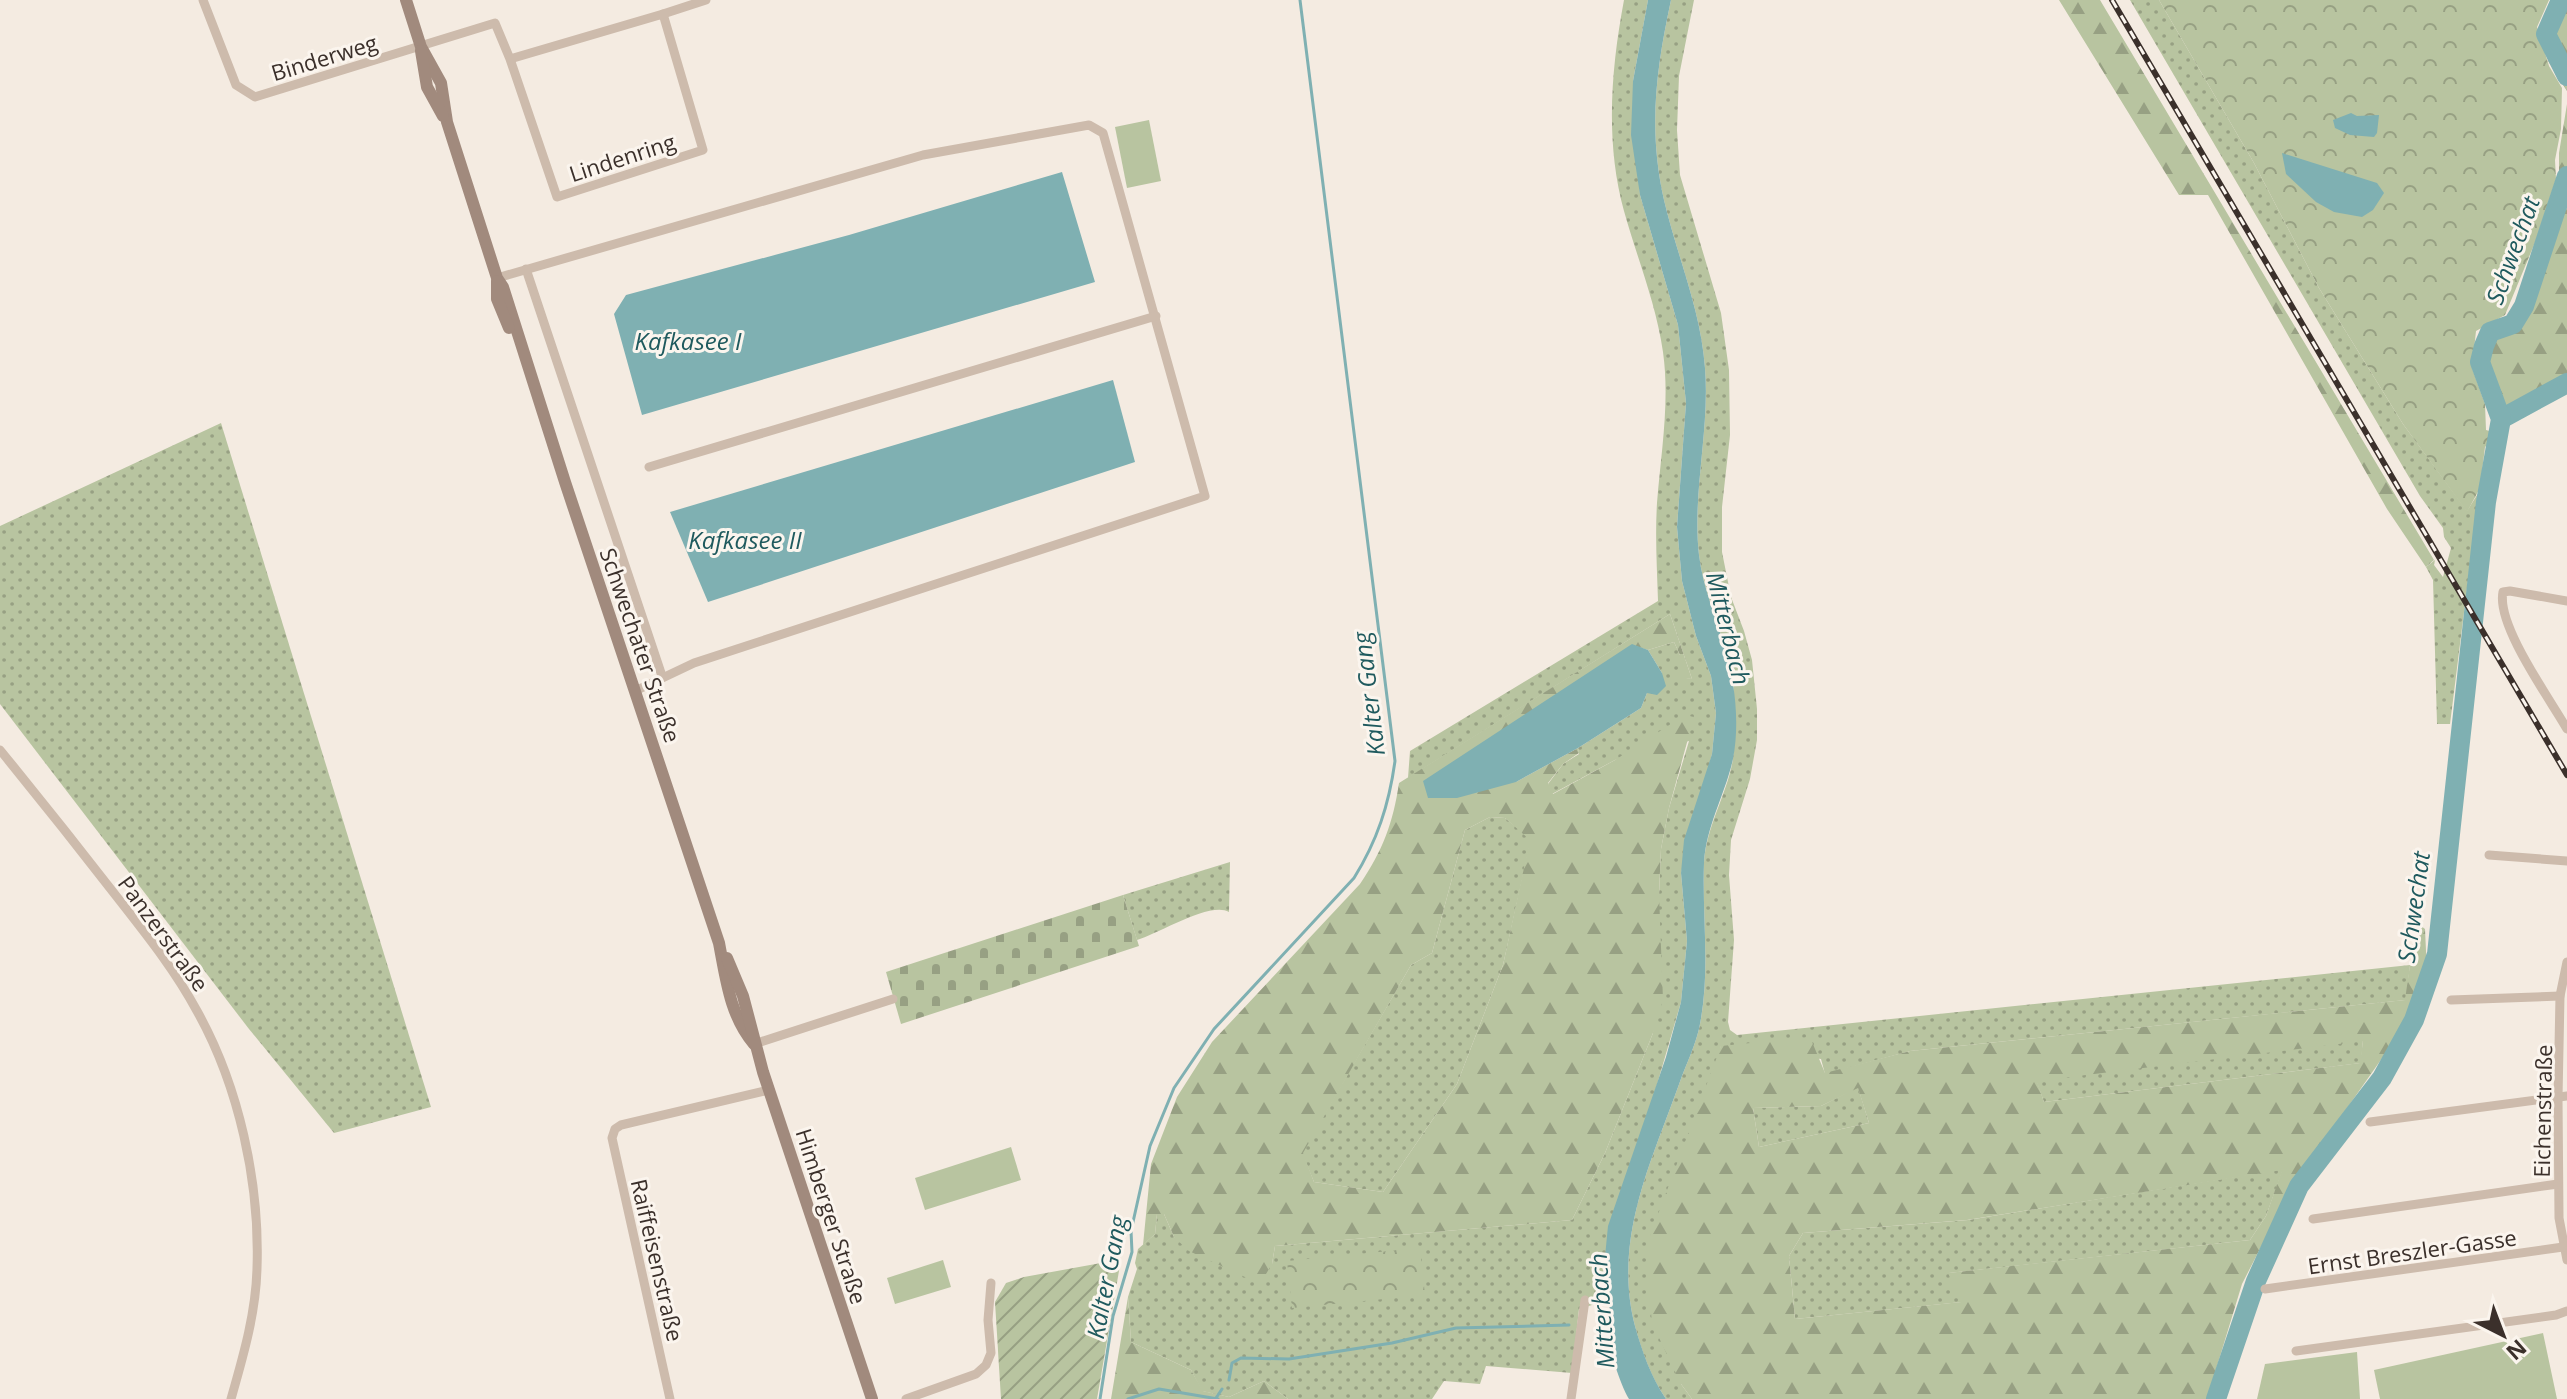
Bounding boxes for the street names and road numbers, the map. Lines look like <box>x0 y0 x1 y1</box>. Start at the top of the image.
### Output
street label: Binderweg <box>267 27 381 87</box>
street label: Lindenring <box>565 126 679 188</box>
street label: Schwechater Straße <box>594 544 688 746</box>
street label: Panzerstraße <box>112 869 216 997</box>
street label: Eichenstraße <box>2526 1044 2558 1178</box>
street label: Himberger Straße <box>789 1124 875 1308</box>
street label: Raiffeisenstraße <box>625 1176 691 1344</box>
street label: Ernst Breszler-Gasse <box>2306 1221 2518 1281</box>

